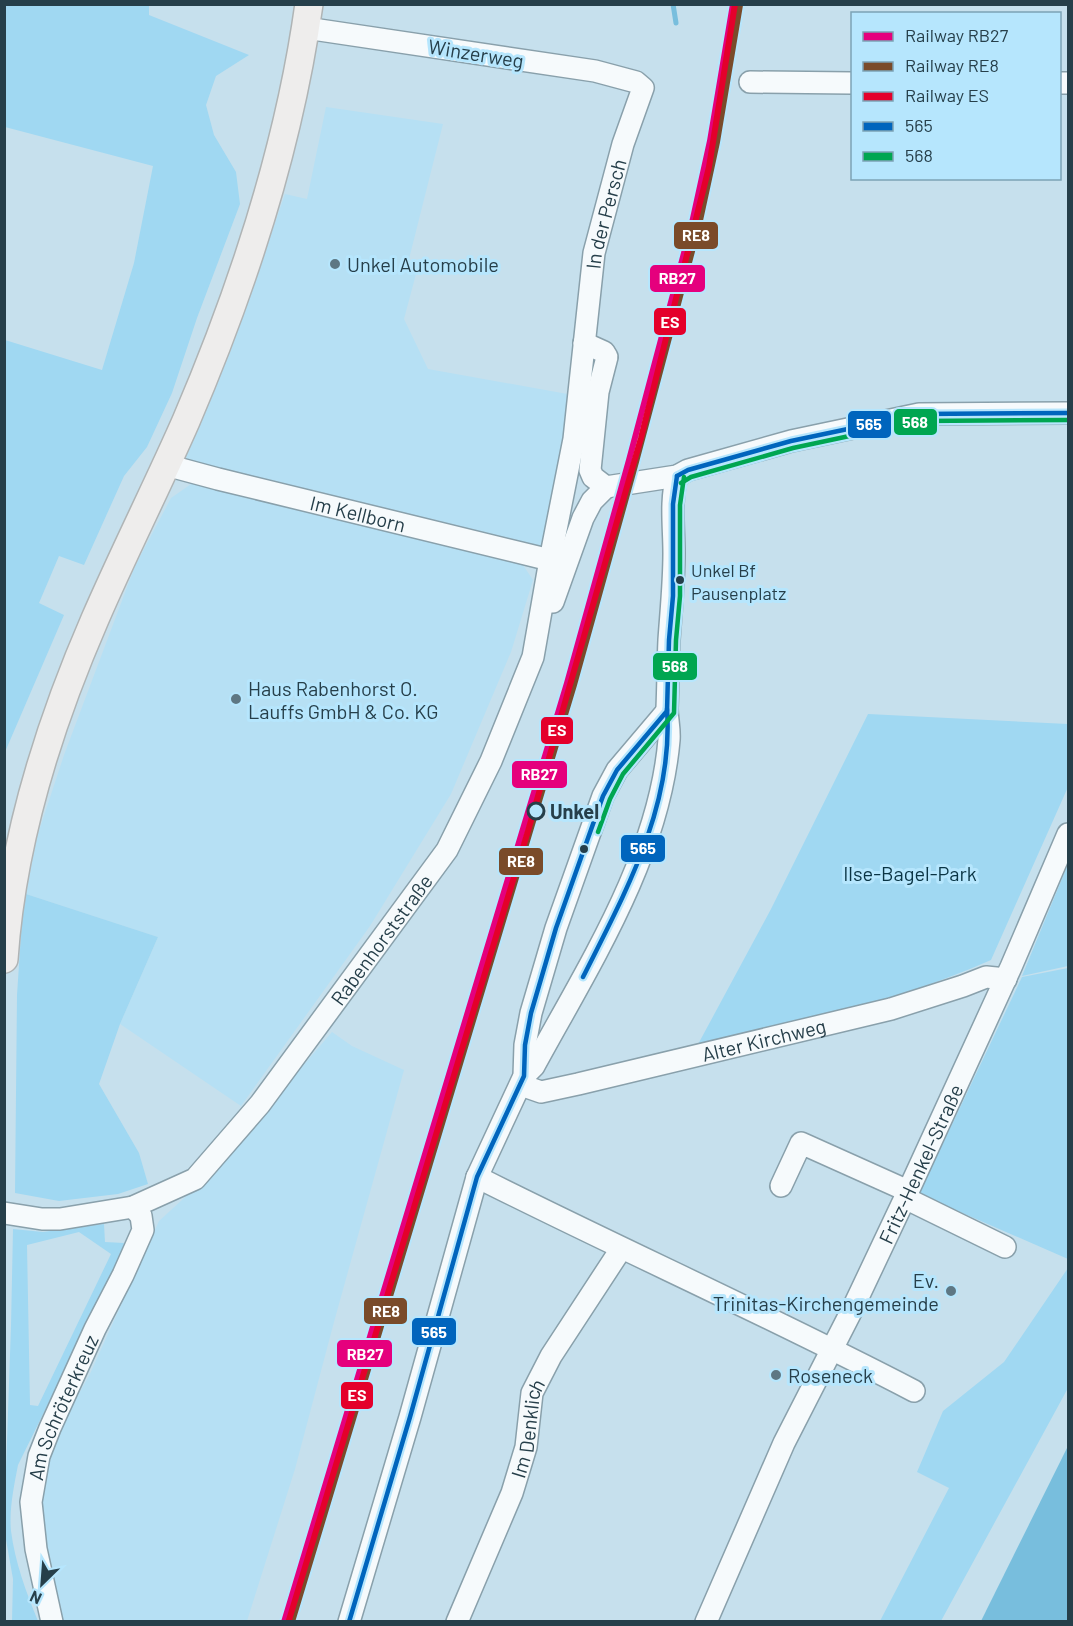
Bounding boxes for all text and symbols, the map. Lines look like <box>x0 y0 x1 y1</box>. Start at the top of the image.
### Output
legend <box>851 12 1061 180</box>
text: Railway RB27 <box>905 24 1009 46</box>
street label: Winzerweg <box>427 34 525 72</box>
text: Railway RE8 <box>905 54 999 76</box>
text: Railway ES <box>905 84 989 106</box>
text: 565 <box>905 114 933 136</box>
text: 568 <box>905 144 933 166</box>
street label: In der Persch <box>580 156 631 270</box>
line badge: RE8 <box>673 221 719 250</box>
text: RE8 <box>682 225 710 244</box>
place label: Unkel Automobile <box>347 252 499 276</box>
marker: Unkel Automobile <box>328 257 342 271</box>
line badge: RB27 <box>649 264 706 293</box>
text: RB27 <box>659 268 695 287</box>
line badge: ES <box>653 307 687 336</box>
text: ES <box>661 312 679 331</box>
line badge: 568 <box>893 408 938 436</box>
line badge: 565 <box>847 410 892 439</box>
text: 568 <box>902 412 928 431</box>
text: 565 <box>856 414 882 433</box>
street label: Im Kellborn <box>308 490 408 536</box>
place label: Unkel Bf Pausenplatz <box>691 559 786 604</box>
marker: Unkel Bf Pausenplatz <box>674 574 686 586</box>
line badge: 568 <box>652 652 698 681</box>
text: 568 <box>662 656 688 675</box>
place label: Haus Rabenhorst O. Lauffs GmbH & Co. KG <box>248 676 438 723</box>
marker: Haus Rabenhorst O. Lauffs GmbH & Co. KG <box>229 692 243 706</box>
line badge: ES <box>540 716 574 745</box>
text: ES <box>548 720 566 739</box>
line badge: RB27 <box>511 760 568 789</box>
text: RB27 <box>521 764 557 783</box>
place label: Unkel <box>550 799 599 823</box>
marker: Unkel <box>527 802 545 820</box>
line badge: 565 <box>620 834 666 863</box>
text: 565 <box>630 838 656 857</box>
unlabelled marker <box>578 843 590 855</box>
line badge: RE8 <box>498 847 544 876</box>
text: RE8 <box>507 851 535 870</box>
park label: Ilse-Bagel-Park <box>843 861 977 885</box>
street label: Rabenhorststraße <box>325 869 437 1010</box>
street label: Alter Kirchweg <box>699 1013 828 1066</box>
street label: Fritz-Henkel-Straße <box>873 1080 968 1248</box>
place label: Ev. Trinitas-Kirchengemeinde <box>713 1268 939 1315</box>
marker: Ev. Trinitas-Kirchengemeinde <box>944 1284 958 1298</box>
line badge: RE8 <box>363 1297 408 1325</box>
text: RE8 <box>372 1301 400 1320</box>
line badge: 565 <box>411 1317 457 1346</box>
text: 565 <box>421 1322 447 1341</box>
street label: Am Schröterkreuz <box>23 1331 103 1482</box>
line badge: RB27 <box>336 1339 393 1368</box>
text: RB27 <box>347 1344 383 1363</box>
place label: Roseneck <box>788 1363 873 1387</box>
marker: Roseneck <box>769 1368 783 1382</box>
street label: Im Denklich <box>505 1375 549 1481</box>
line badge: ES <box>340 1381 374 1410</box>
text: ES <box>348 1385 366 1404</box>
north arrow <box>12 1554 72 1614</box>
text: N <box>27 1587 44 1609</box>

